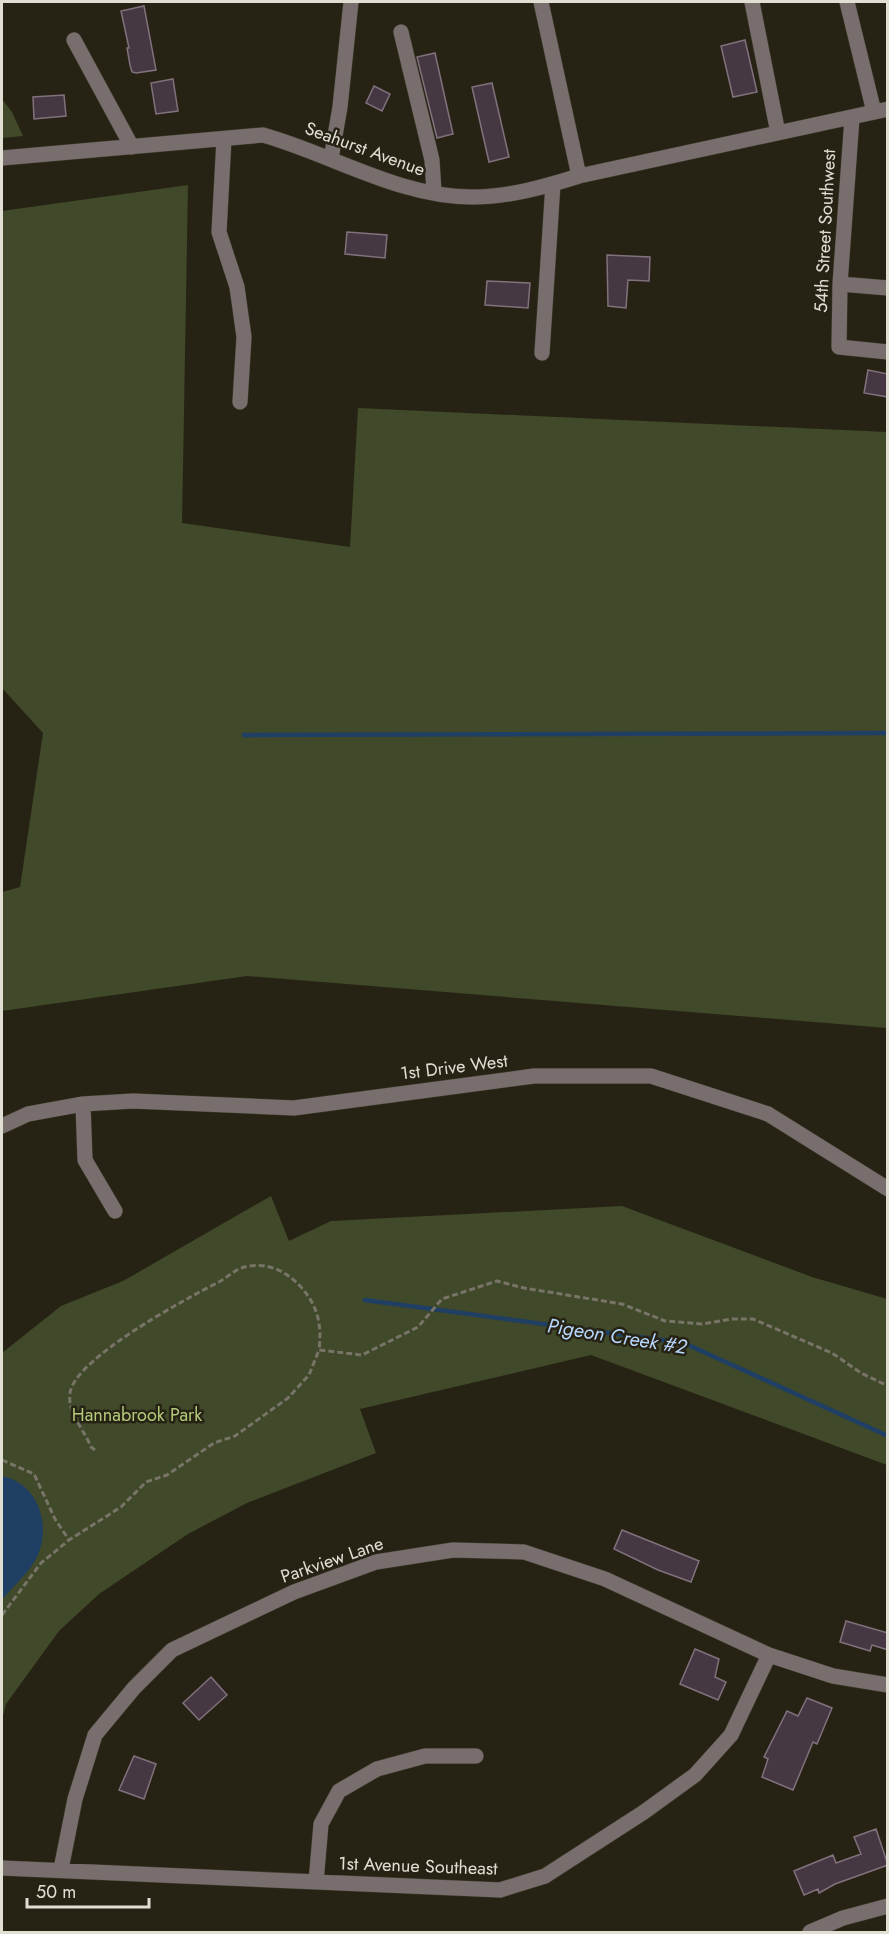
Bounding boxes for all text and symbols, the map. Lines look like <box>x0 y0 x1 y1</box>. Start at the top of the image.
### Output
street label: Seahurst Avenue <box>301 115 429 183</box>
street label: 54th Street Southwest <box>808 148 842 313</box>
street label: 1st Drive West <box>399 1047 510 1086</box>
water label: Pigeon Creek #2 <box>545 1311 690 1362</box>
park label: Hannabrook Park <box>72 1402 202 1428</box>
street label: Parkview Lane <box>277 1530 387 1590</box>
street label: 1st Avenue Southeast <box>338 1850 499 1882</box>
scale bar <box>27 1871 148 1909</box>
text: 50 m <box>36 1879 76 1905</box>

